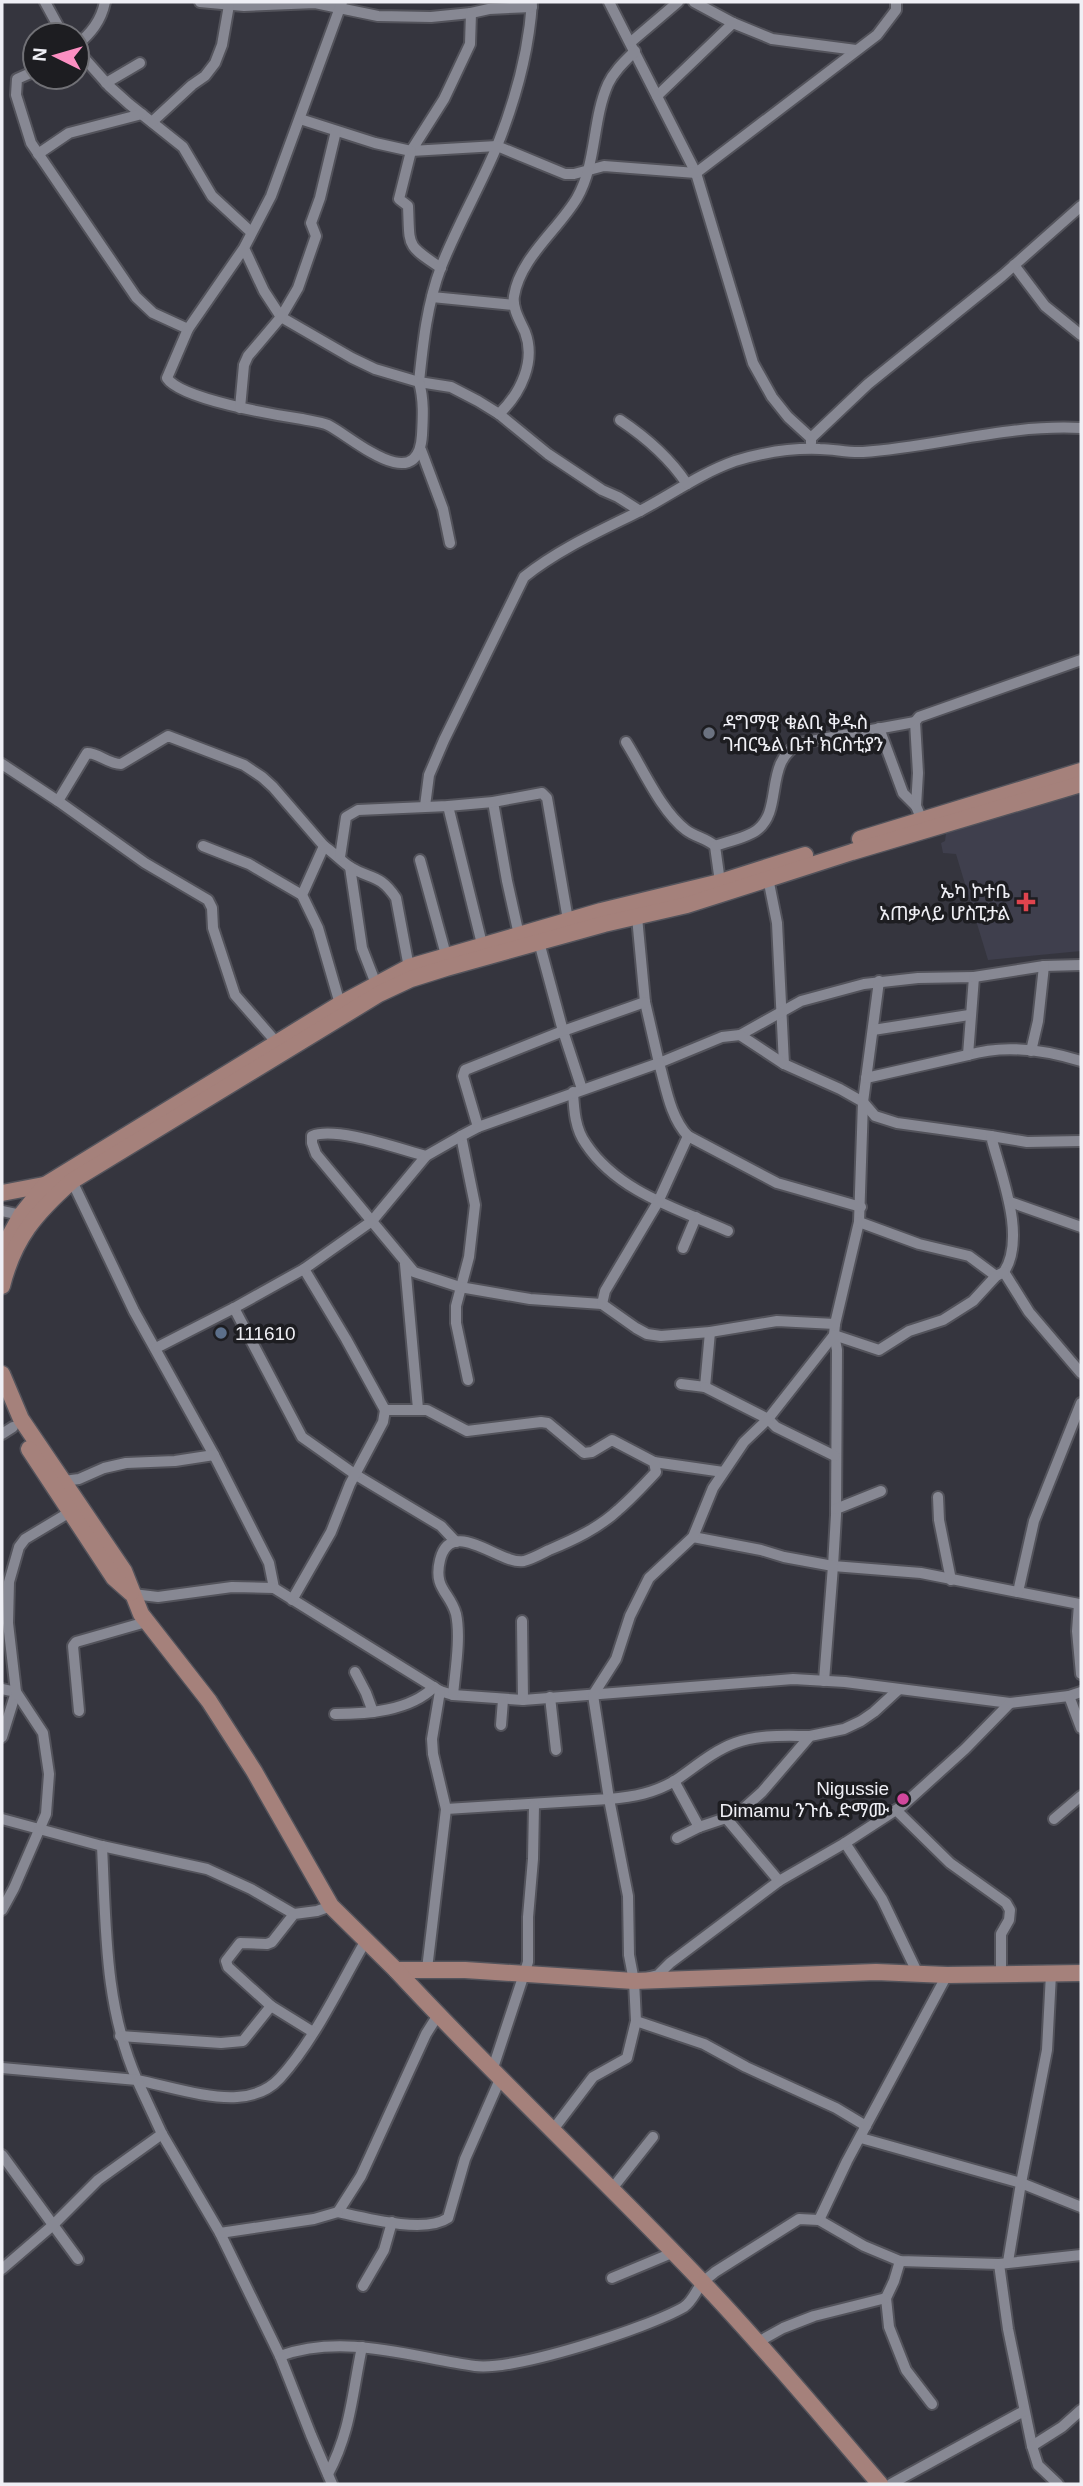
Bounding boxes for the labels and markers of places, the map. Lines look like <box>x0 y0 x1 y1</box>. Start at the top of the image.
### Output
place label: ዳግማዊ ቁልቢ ቅዱስ ገብርዔል ቤተ ክርስቲያን <box>723 712 883 755</box>
marker: ዳግማዊ ቁልቢ ቅዱስ ገብርዔል ቤተ ክርስቲያን <box>701 725 717 741</box>
place label: ኤካ ኮተቤ አጠቃላይ ሆስፒታል <box>879 881 1010 924</box>
marker: ኤካ ኮተቤ አጠቃላይ ሆስፒታል <box>1016 892 1036 912</box>
place label: 111610 <box>235 1323 296 1344</box>
marker: 111610 <box>213 1325 229 1341</box>
place label: Nigussie Dimamu ንጉሴ ድማሙ <box>720 1778 889 1821</box>
marker: Nigussie Dimamu ንጉሴ ድማሙ <box>895 1791 911 1807</box>

